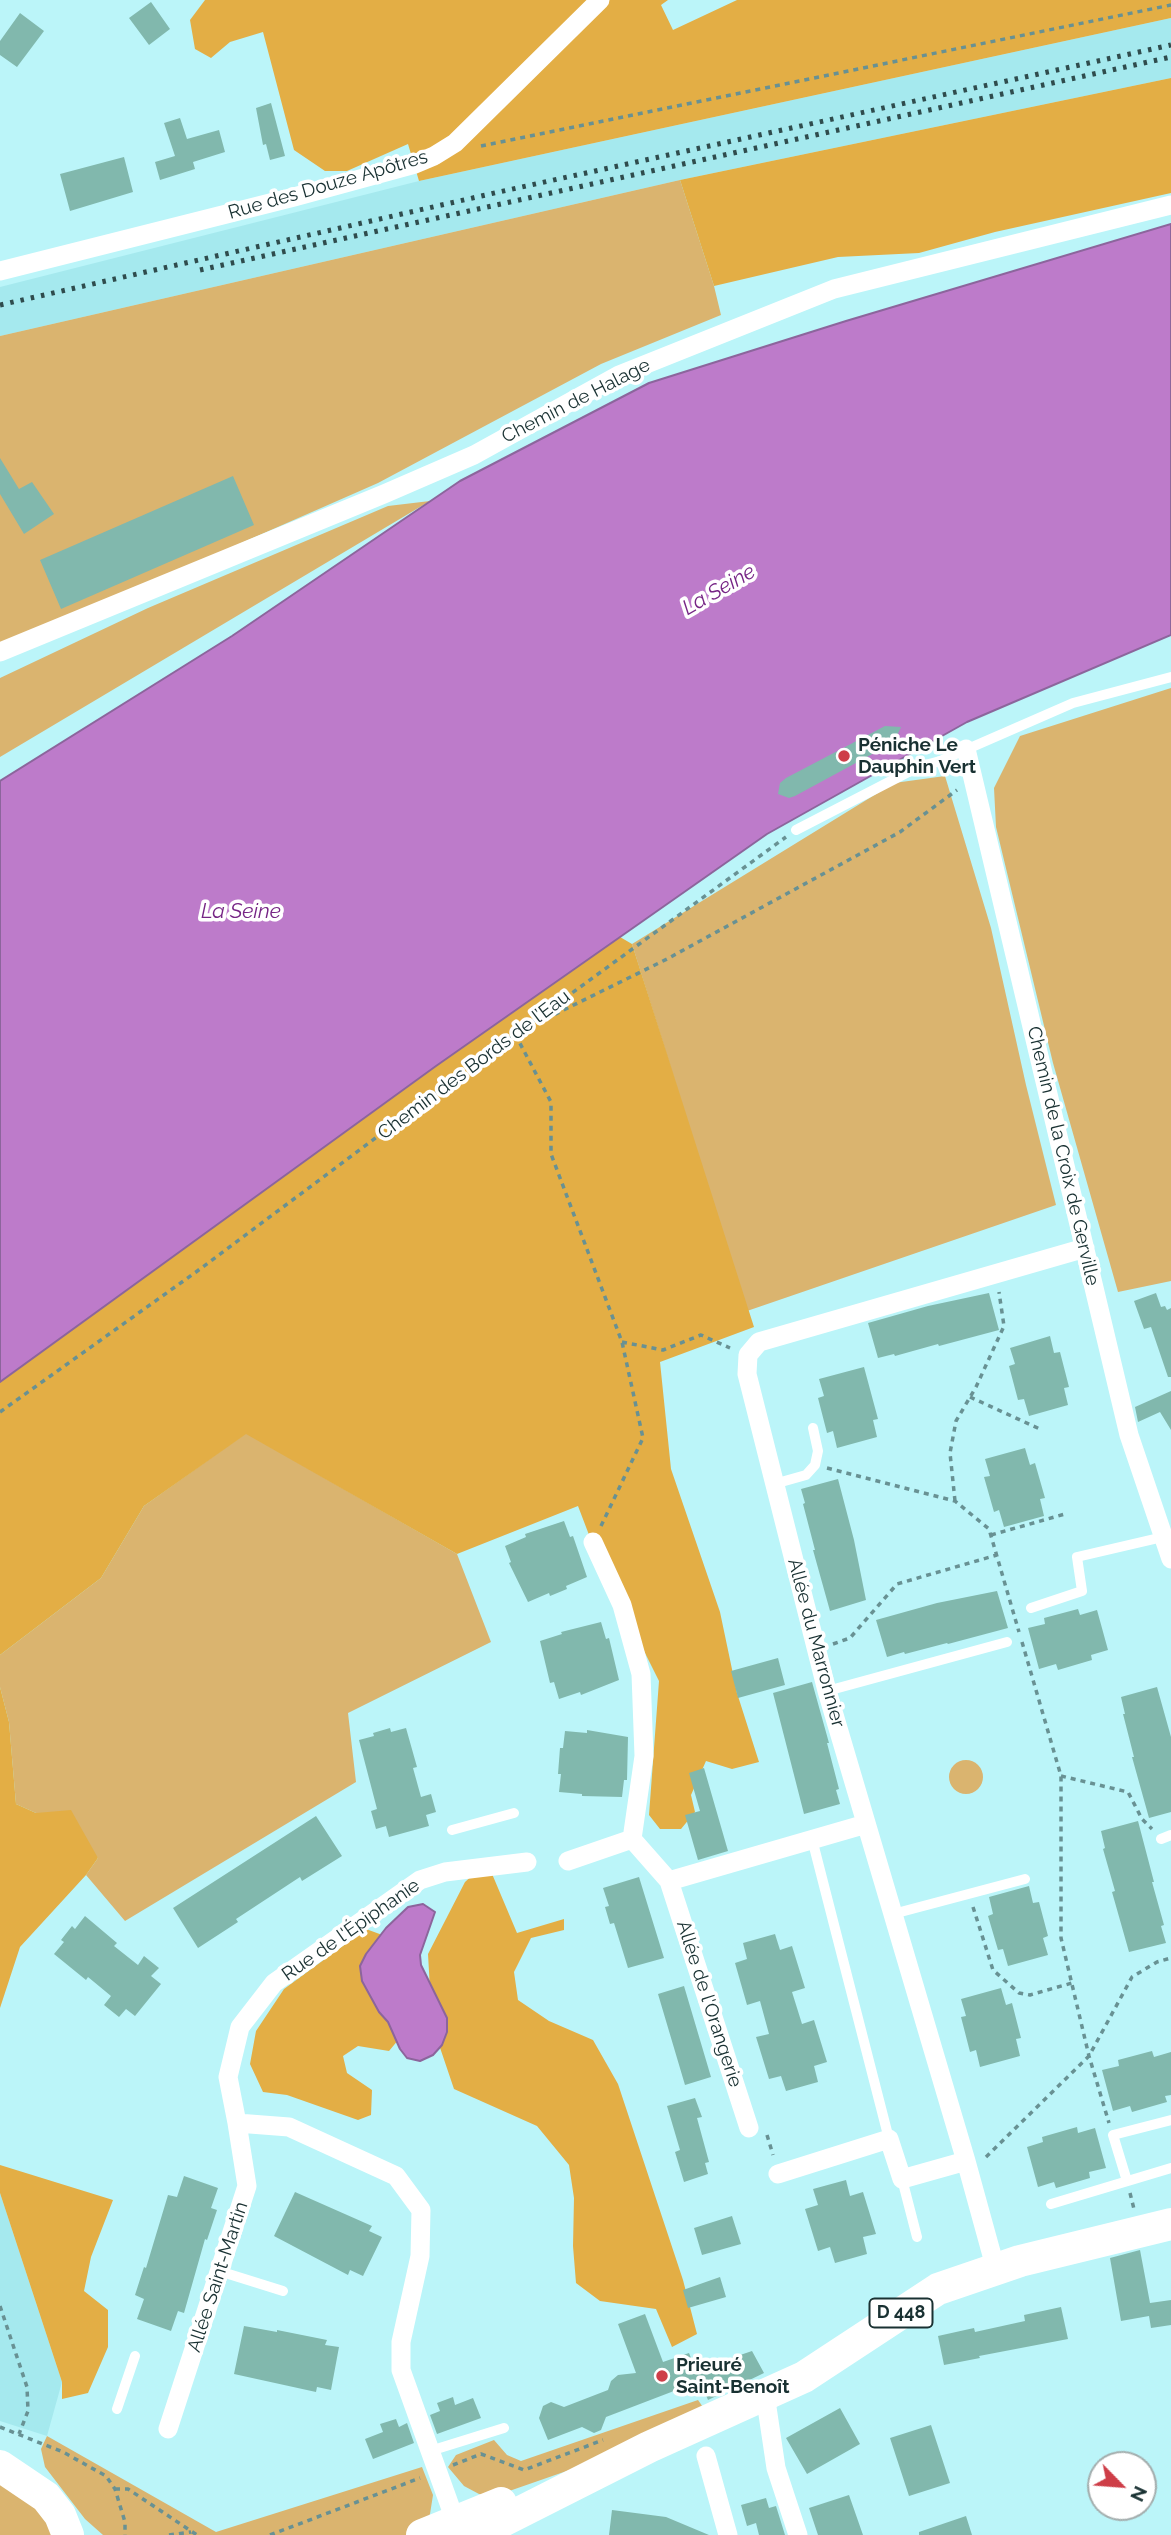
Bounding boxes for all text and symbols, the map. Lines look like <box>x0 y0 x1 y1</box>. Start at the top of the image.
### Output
street label: Rue des Douze Apôtres <box>226 146 430 224</box>
street label: Chemin de Halage <box>498 354 654 448</box>
water label: La Seine <box>678 559 760 621</box>
place label: Péniche Le Dauphin Vert <box>858 734 976 778</box>
marker: Péniche Le Dauphin Vert <box>836 748 852 764</box>
water label: La Seine <box>201 899 281 925</box>
street label: Chemin des Bords de l’Eau <box>373 985 575 1145</box>
street label: Chemin de la Croix de Gerville <box>1022 1024 1104 1288</box>
street label: Allée du Marronnier <box>783 1556 849 1730</box>
street label: Rue de l'Épiphanie <box>278 1874 424 1986</box>
street label: Allée de l'Orangerie <box>671 1918 747 2090</box>
street label: Allée Saint-Martin <box>183 2199 253 2355</box>
road number: D 448 <box>870 2298 932 2328</box>
place label: Prieuré Saint-Benoît <box>676 2354 789 2398</box>
marker: Prieuré Saint-Benoît <box>654 2368 670 2384</box>
north arrow <box>1087 2451 1157 2521</box>
text: N <box>1126 2483 1152 2505</box>

